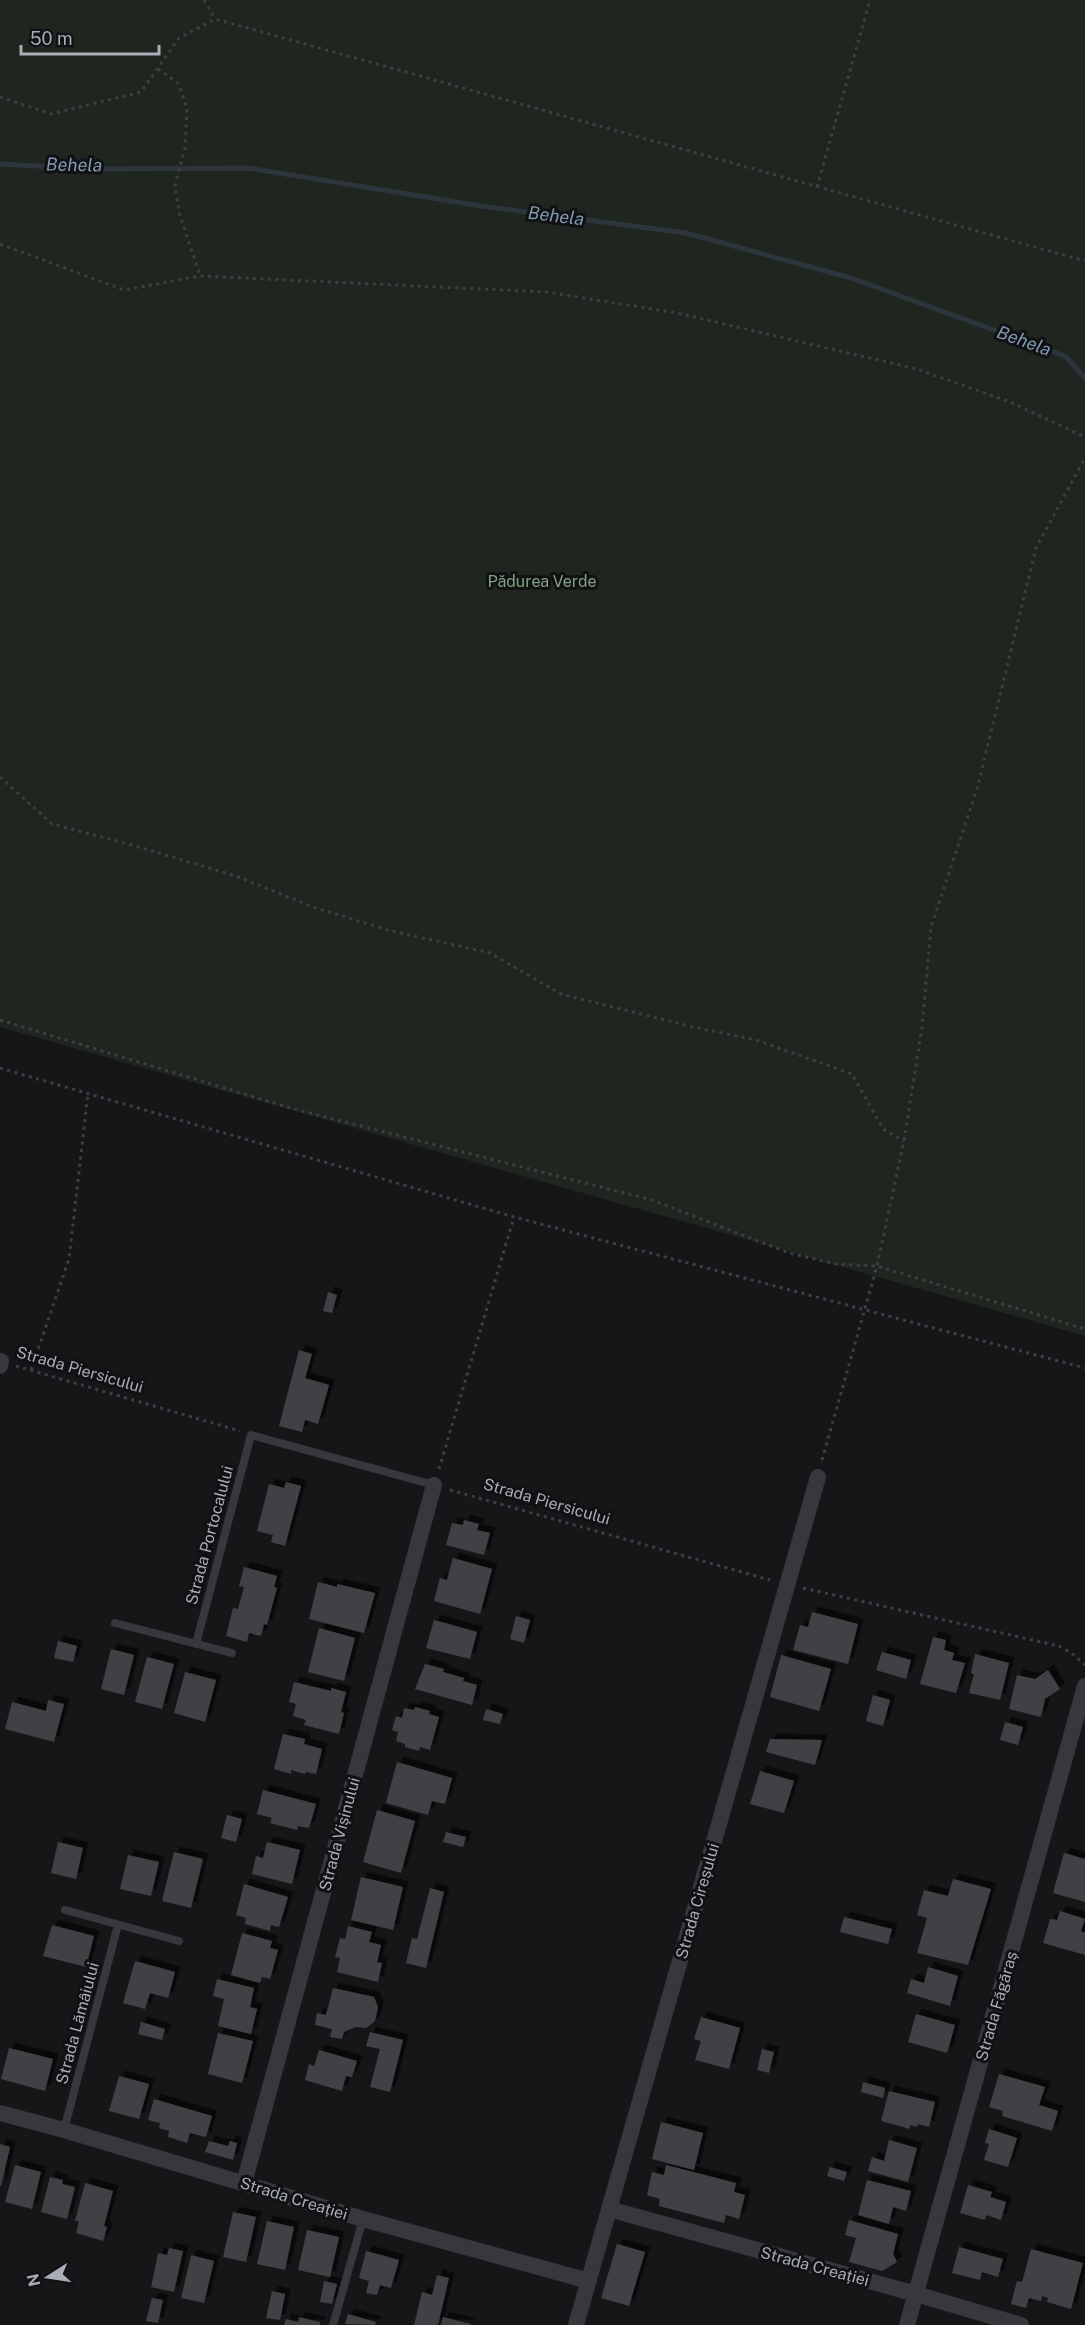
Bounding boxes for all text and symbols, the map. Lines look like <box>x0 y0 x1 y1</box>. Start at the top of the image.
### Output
scale bar <box>21 18 159 56</box>
text: 50 m <box>30 28 73 49</box>
water label: Behela <box>46 154 102 175</box>
water label: Behela <box>527 202 585 229</box>
water label: Behela <box>994 321 1054 360</box>
park label: Pădurea Verde <box>487 572 597 591</box>
street label: Strada Piersicului <box>14 1342 146 1397</box>
street label: Strada Portocalului <box>182 1463 237 1607</box>
street label: Strada Piersicului <box>481 1474 613 1529</box>
street label: Strada Vișinului <box>315 1775 364 1893</box>
street label: Strada Cireșului <box>672 1841 723 1961</box>
street label: Strada Făgăraș <box>972 1949 1021 2063</box>
street label: Strada Lămâiului <box>52 1960 103 2086</box>
street label: Strada Creației <box>238 2173 350 2224</box>
street label: Strada Creației <box>759 2243 871 2290</box>
north arrow <box>18 2247 78 2307</box>
text: N <box>23 2272 44 2288</box>

